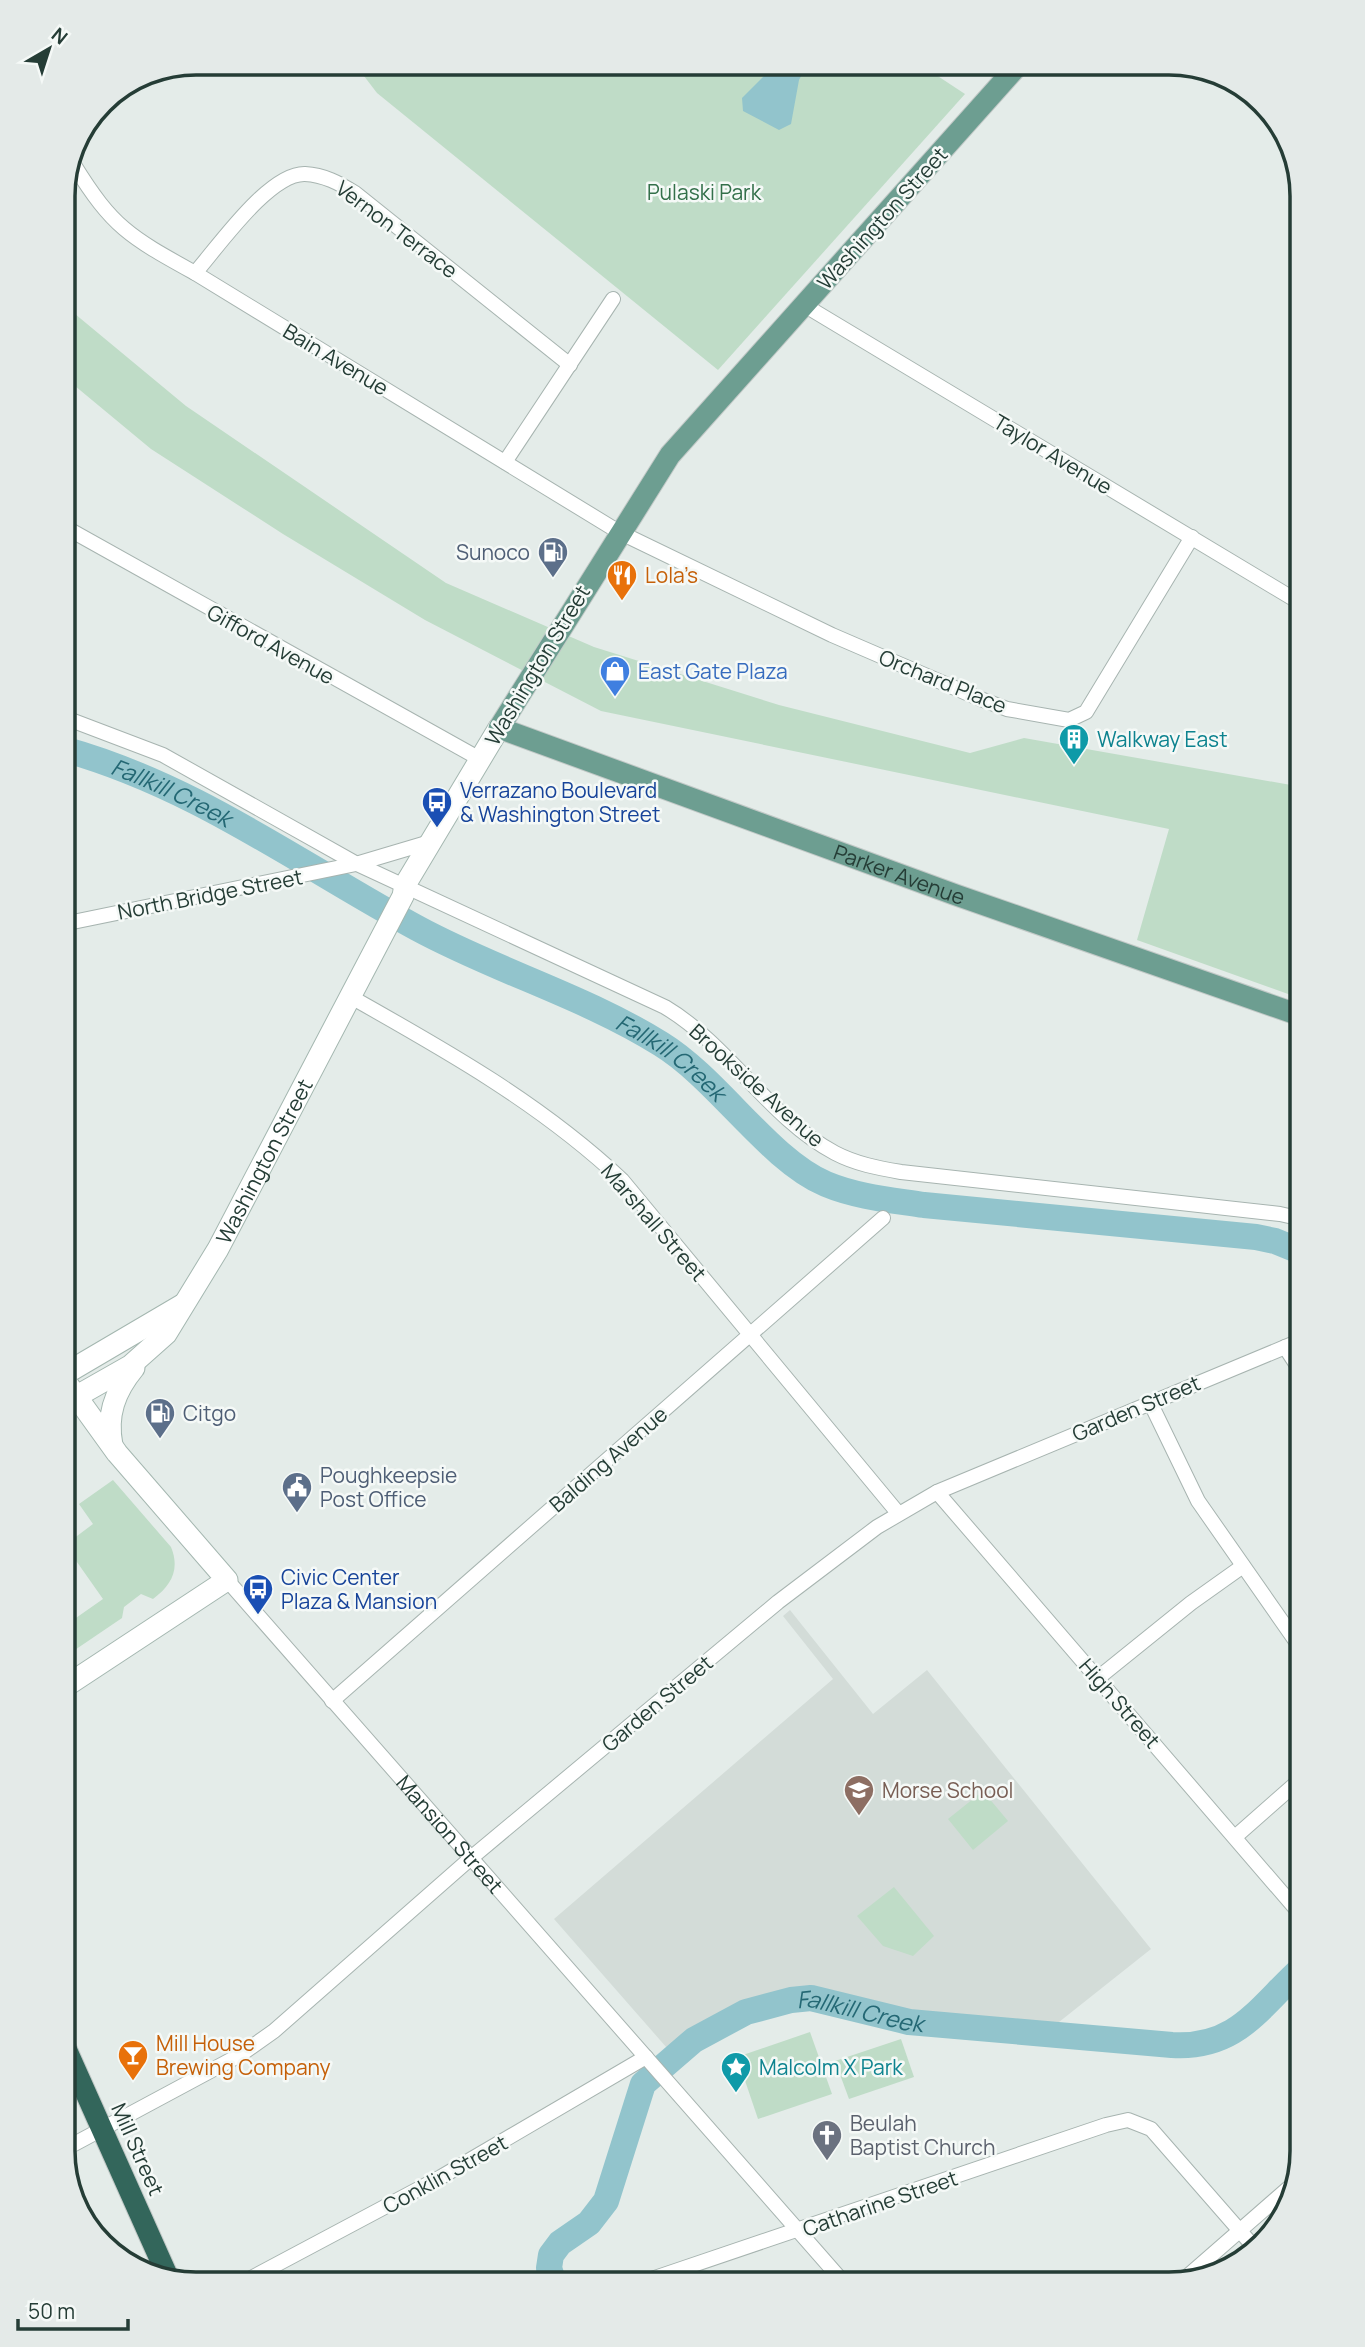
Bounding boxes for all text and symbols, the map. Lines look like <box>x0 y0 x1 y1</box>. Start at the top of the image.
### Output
north arrow <box>14 14 84 84</box>
text: N <box>46 21 73 50</box>
street label: Washington Street <box>811 141 953 295</box>
street label: Vernon Terrace <box>330 174 464 284</box>
park label: Pulaski Park <box>647 178 762 206</box>
street label: Bain Avenue <box>278 317 394 401</box>
street label: Taylor Avenue <box>988 407 1118 501</box>
fuel station icon: Sunoco <box>536 535 570 579</box>
place label: Sunoco <box>456 538 530 566</box>
restaurant icon: Lola’s <box>605 558 639 602</box>
place label: Lola’s <box>645 561 698 589</box>
street label: Washington Street <box>478 580 596 750</box>
street label: Gifford Avenue <box>202 597 340 691</box>
street label: Orchard Place <box>875 643 1011 719</box>
shop icon: East Gate Plaza <box>598 654 632 698</box>
place label: East Gate Plaza <box>638 657 788 685</box>
building icon: Walkway East <box>1057 722 1091 766</box>
place label: Walkway East <box>1097 725 1228 753</box>
water label: Fallkill Creek <box>107 750 241 836</box>
place label: Verrazano Boulevard & Washington Street <box>460 776 660 828</box>
bus stop icon: Verrazano Boulevard & Washington Street <box>420 785 454 829</box>
street label: Parker Avenue <box>830 838 969 911</box>
street label: North Bridge Street <box>115 862 305 926</box>
water label: Fallkill Creek <box>611 1006 736 1110</box>
street label: Brookside Avenue <box>684 1017 830 1153</box>
street label: Washington Street <box>209 1074 319 1249</box>
street label: Marshall Street <box>595 1157 713 1287</box>
street label: Garden Street <box>1068 1368 1204 1448</box>
fuel station icon: Citgo <box>143 1396 177 1440</box>
place label: Citgo <box>183 1399 236 1427</box>
street label: Balding Avenue <box>543 1400 673 1518</box>
place label: Poughkeepsie Post Office <box>320 1461 457 1513</box>
public building icon: Poughkeepsie Post Office <box>280 1470 314 1514</box>
place label: Civic Center Plaza & Mansion <box>281 1563 437 1615</box>
bus stop icon: Civic Center Plaza & Mansion <box>241 1572 275 1616</box>
street label: Garden Street <box>596 1648 718 1758</box>
street label: High Street <box>1073 1652 1167 1754</box>
street label: Mansion Street <box>390 1769 510 1899</box>
school or university icon: Morse School <box>842 1773 876 1817</box>
place label: Morse School <box>882 1776 1014 1804</box>
water label: Fallkill Creek <box>795 1982 928 2039</box>
place label: Mill House Brewing Company <box>156 2029 331 2081</box>
bar icon: Mill House Brewing Company <box>116 2038 150 2082</box>
place icon: Malcolm X Park <box>719 2050 753 2094</box>
place label: Malcolm X Park <box>759 2053 903 2081</box>
street label: Mill Street <box>105 2098 171 2200</box>
place label: Beulah Baptist Church <box>850 2109 995 2161</box>
church icon: Beulah Baptist Church <box>810 2118 844 2162</box>
street label: Conklin Street <box>378 2128 512 2220</box>
street label: Catharine Street <box>799 2163 961 2243</box>
scale bar <box>18 2288 128 2332</box>
text: 50 m <box>28 2297 75 2325</box>

